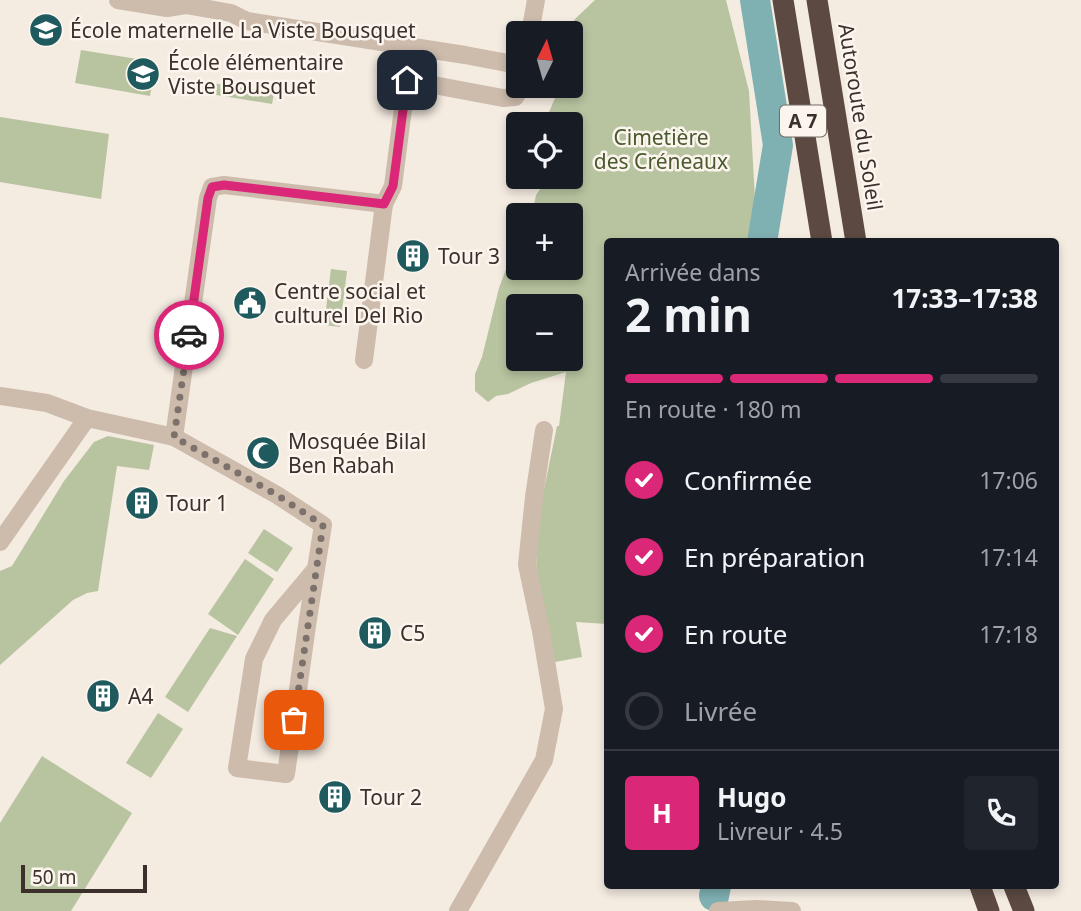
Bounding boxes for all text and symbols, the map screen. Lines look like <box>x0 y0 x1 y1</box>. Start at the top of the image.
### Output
school or university icon: École maternelle La Viste Bousquet <box>27 11 65 49</box>
place label: École maternelle La Viste Bousquet <box>70 16 416 44</box>
north arrow <box>506 21 583 98</box>
map controls <box>506 21 583 371</box>
street label: Autoroute du Soleil <box>832 21 890 213</box>
place label: École élémentaire Viste Bousquet <box>168 48 344 100</box>
pin <box>377 50 437 110</box>
school or university icon: École élémentaire Viste Bousquet <box>124 55 162 93</box>
icon: home <box>388 61 426 99</box>
road number: A 7 <box>780 105 826 136</box>
button: locate <box>506 112 583 189</box>
park label: Cimetière des Créneaux <box>594 123 728 175</box>
button: + <box>506 203 583 280</box>
building icon: Tour 3 <box>394 237 432 275</box>
place label: Tour 3 <box>438 242 500 270</box>
text: Arrivée dans <box>625 256 761 288</box>
place label: Centre social et culturel Del Rio <box>274 277 426 329</box>
text: 17:33–17:38 <box>891 280 1038 316</box>
text: 2 min <box>625 283 752 345</box>
public building icon: Centre social et culturel Del Rio <box>231 284 269 322</box>
button: − <box>506 294 583 371</box>
courier <box>154 300 224 370</box>
icon: car <box>170 316 208 354</box>
text: En route · 180 m <box>625 393 802 425</box>
place label: Mosquée Bilal Ben Rabah <box>288 427 427 479</box>
mosque icon: Mosquée Bilal Ben Rabah <box>244 434 282 472</box>
icon: check <box>625 461 663 499</box>
text: Confirmée <box>684 462 812 498</box>
text: 17:06 <box>979 464 1038 496</box>
building icon: Tour 1 <box>123 484 161 522</box>
place label: Tour 1 <box>166 489 228 517</box>
icon: check <box>625 538 663 576</box>
text: En préparation <box>684 539 865 575</box>
text: 17:14 <box>979 541 1038 573</box>
building icon: C5 <box>356 614 394 652</box>
icon: check <box>625 615 663 653</box>
text: En route <box>684 616 787 652</box>
text: 17:18 <box>979 618 1038 650</box>
place label: C5 <box>400 619 425 647</box>
building icon: A4 <box>84 677 122 715</box>
place label: A4 <box>128 682 153 710</box>
pin <box>264 690 324 750</box>
text: Livrée <box>684 693 757 729</box>
icon: bag <box>275 701 313 739</box>
button: phone <box>964 776 1038 850</box>
building icon: Tour 2 <box>316 778 354 816</box>
text: Hugo <box>717 779 786 815</box>
place label: Tour 2 <box>360 783 422 811</box>
text: H <box>652 795 672 831</box>
text: Livreur · 4.5 <box>717 815 843 847</box>
scale bar <box>21 862 147 894</box>
text: 50 m <box>32 864 76 890</box>

